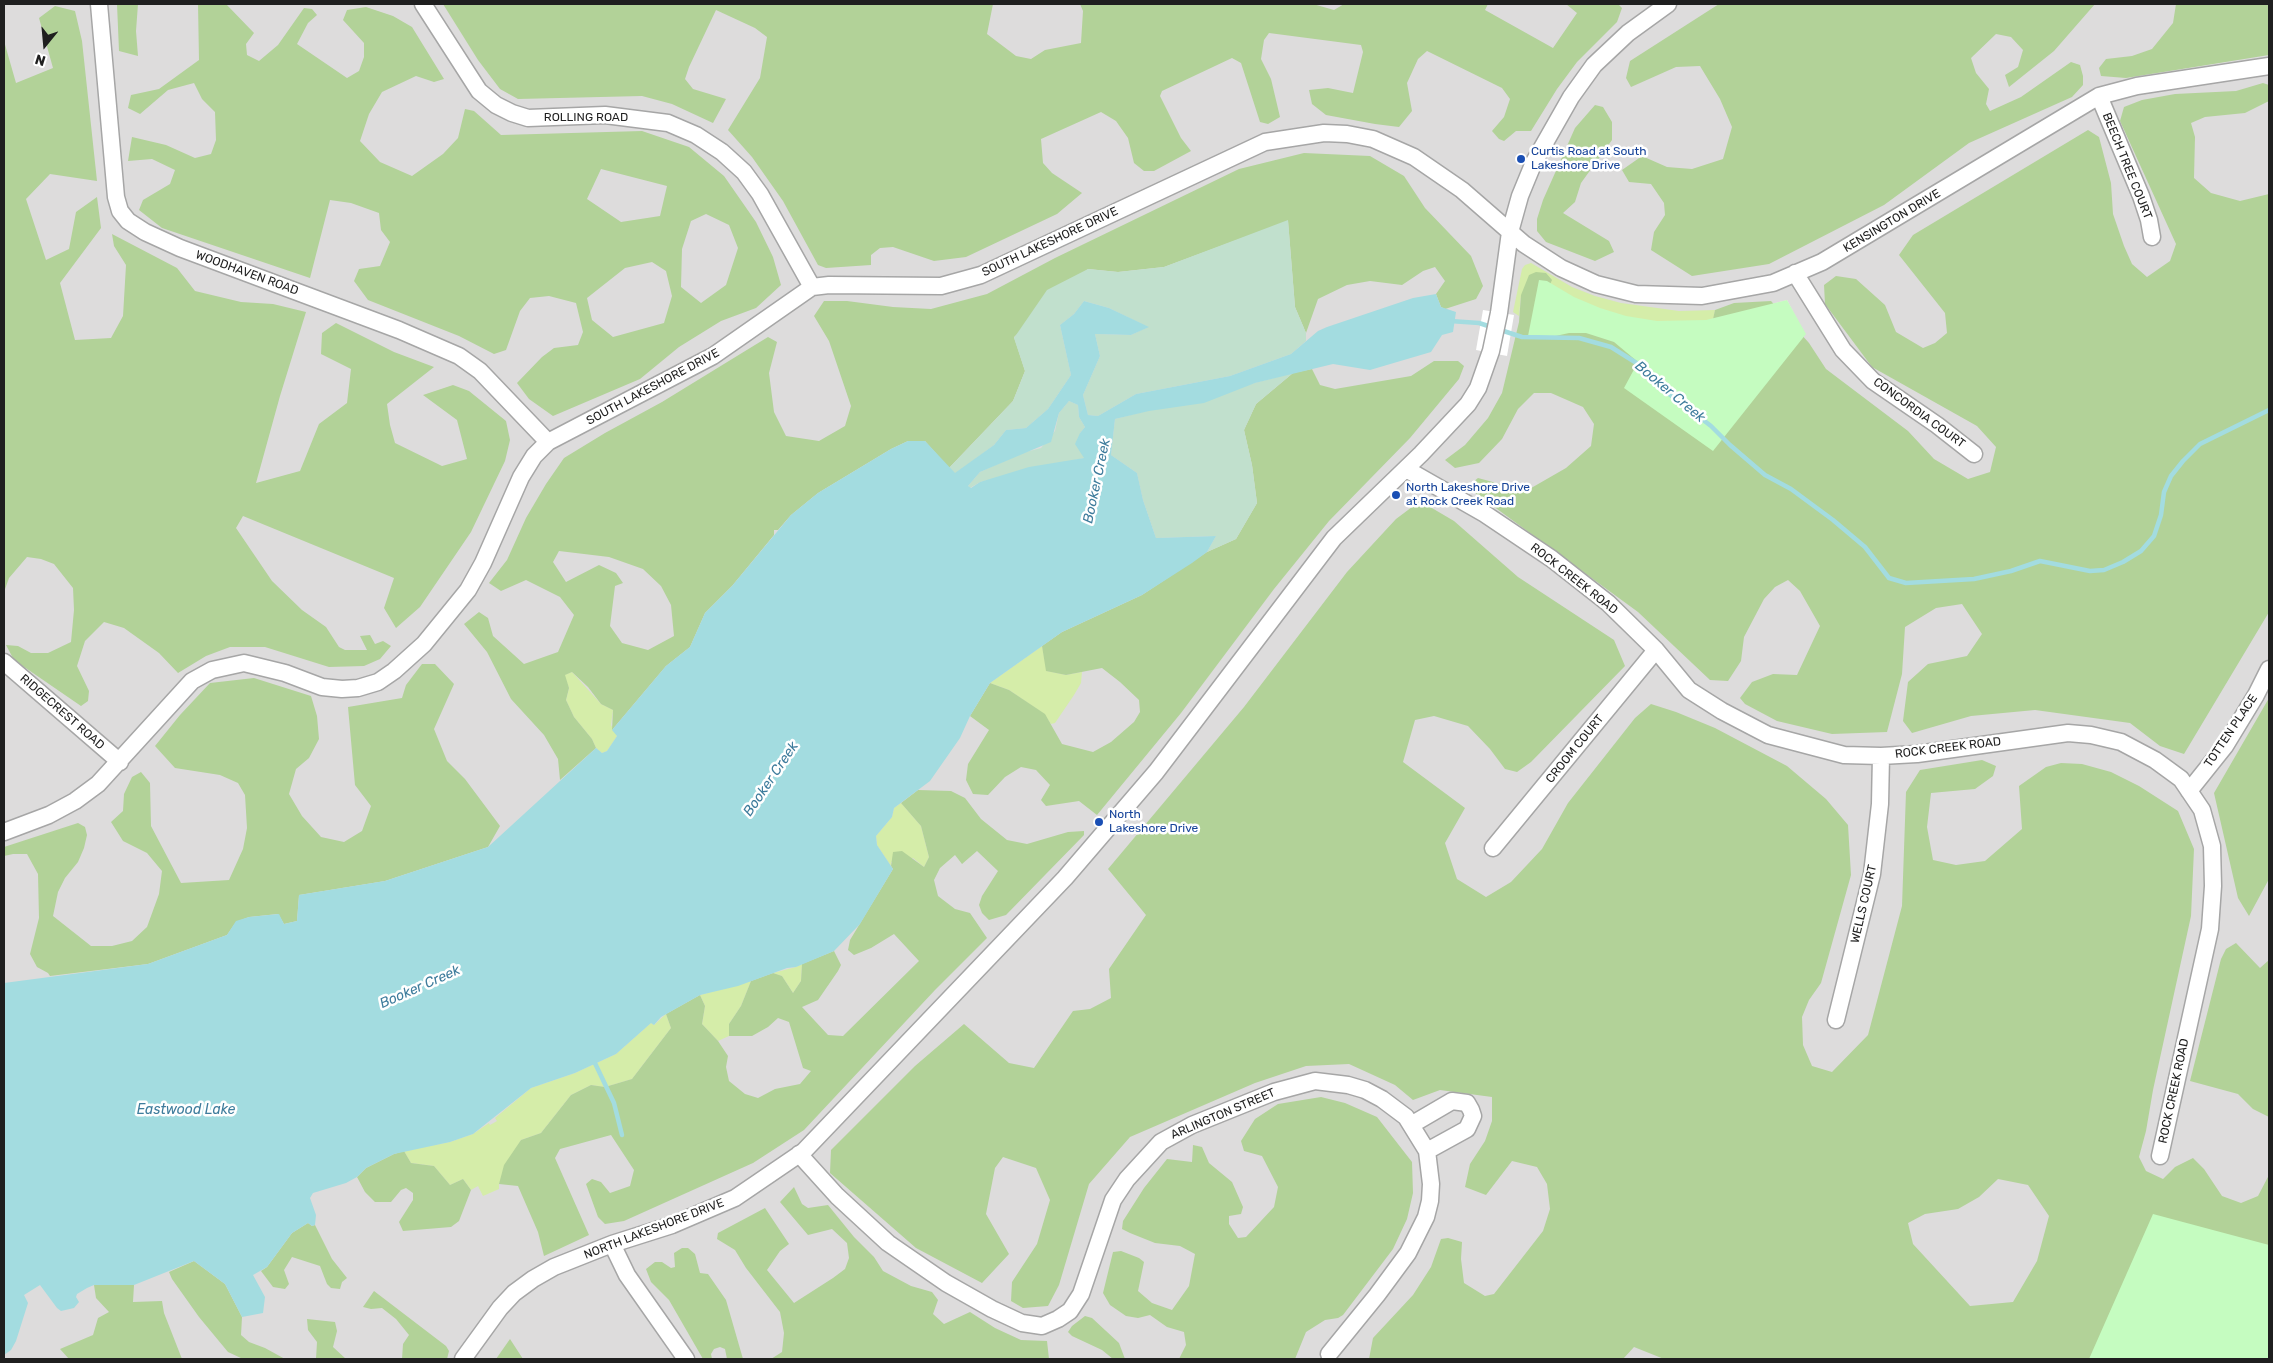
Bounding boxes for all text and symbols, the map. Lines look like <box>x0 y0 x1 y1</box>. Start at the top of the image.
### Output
north arrow <box>20 20 70 70</box>
text: N <box>33 50 48 69</box>
street label: ROLLING ROAD <box>544 111 628 125</box>
street label: BEECH TREE COURT <box>2099 111 2155 221</box>
place label: Curtis Road at South Lakeshore Drive <box>1531 145 1647 173</box>
marker: Curtis Road at South Lakeshore Drive <box>1515 153 1527 165</box>
street label: KENSINGTON DRIVE <box>1841 186 1943 256</box>
street label: SOUTH LAKESHORE DRIVE <box>980 204 1120 280</box>
street label: WOODHAVEN ROAD <box>194 248 300 298</box>
street label: SOUTH LAKESHORE DRIVE <box>584 346 722 428</box>
water label: Booker Creek <box>1632 358 1708 426</box>
street label: CONCORDIA COURT <box>1870 375 1968 451</box>
water label: Booker Creek <box>1080 437 1114 525</box>
place label: North Lakeshore Drive at Rock Creek Road <box>1406 481 1530 509</box>
marker: North Lakeshore Drive at Rock Creek Road <box>1390 489 1402 501</box>
street label: ROCK CREEK ROAD <box>1527 540 1621 618</box>
street label: RIDGECREST ROAD <box>17 671 107 753</box>
street label: TOTTEN PLACE <box>2201 692 2261 770</box>
street label: CROOM COURT <box>1543 712 1607 786</box>
street label: ROCK CREEK ROAD <box>1894 734 2002 762</box>
water label: Booker Creek <box>740 739 802 819</box>
place label: North Lakeshore Drive <box>1109 808 1198 836</box>
marker: North Lakeshore Drive <box>1093 816 1105 828</box>
street label: WELLS COURT <box>1848 863 1880 945</box>
water label: Booker Creek <box>377 962 463 1012</box>
street label: ROCK CREEK ROAD <box>2156 1037 2192 1145</box>
street label: ARLINGTON STREET <box>1169 1085 1277 1143</box>
water label: Eastwood Lake <box>137 1102 235 1118</box>
street label: NORTH LAKESHORE DRIVE <box>582 1196 726 1262</box>

